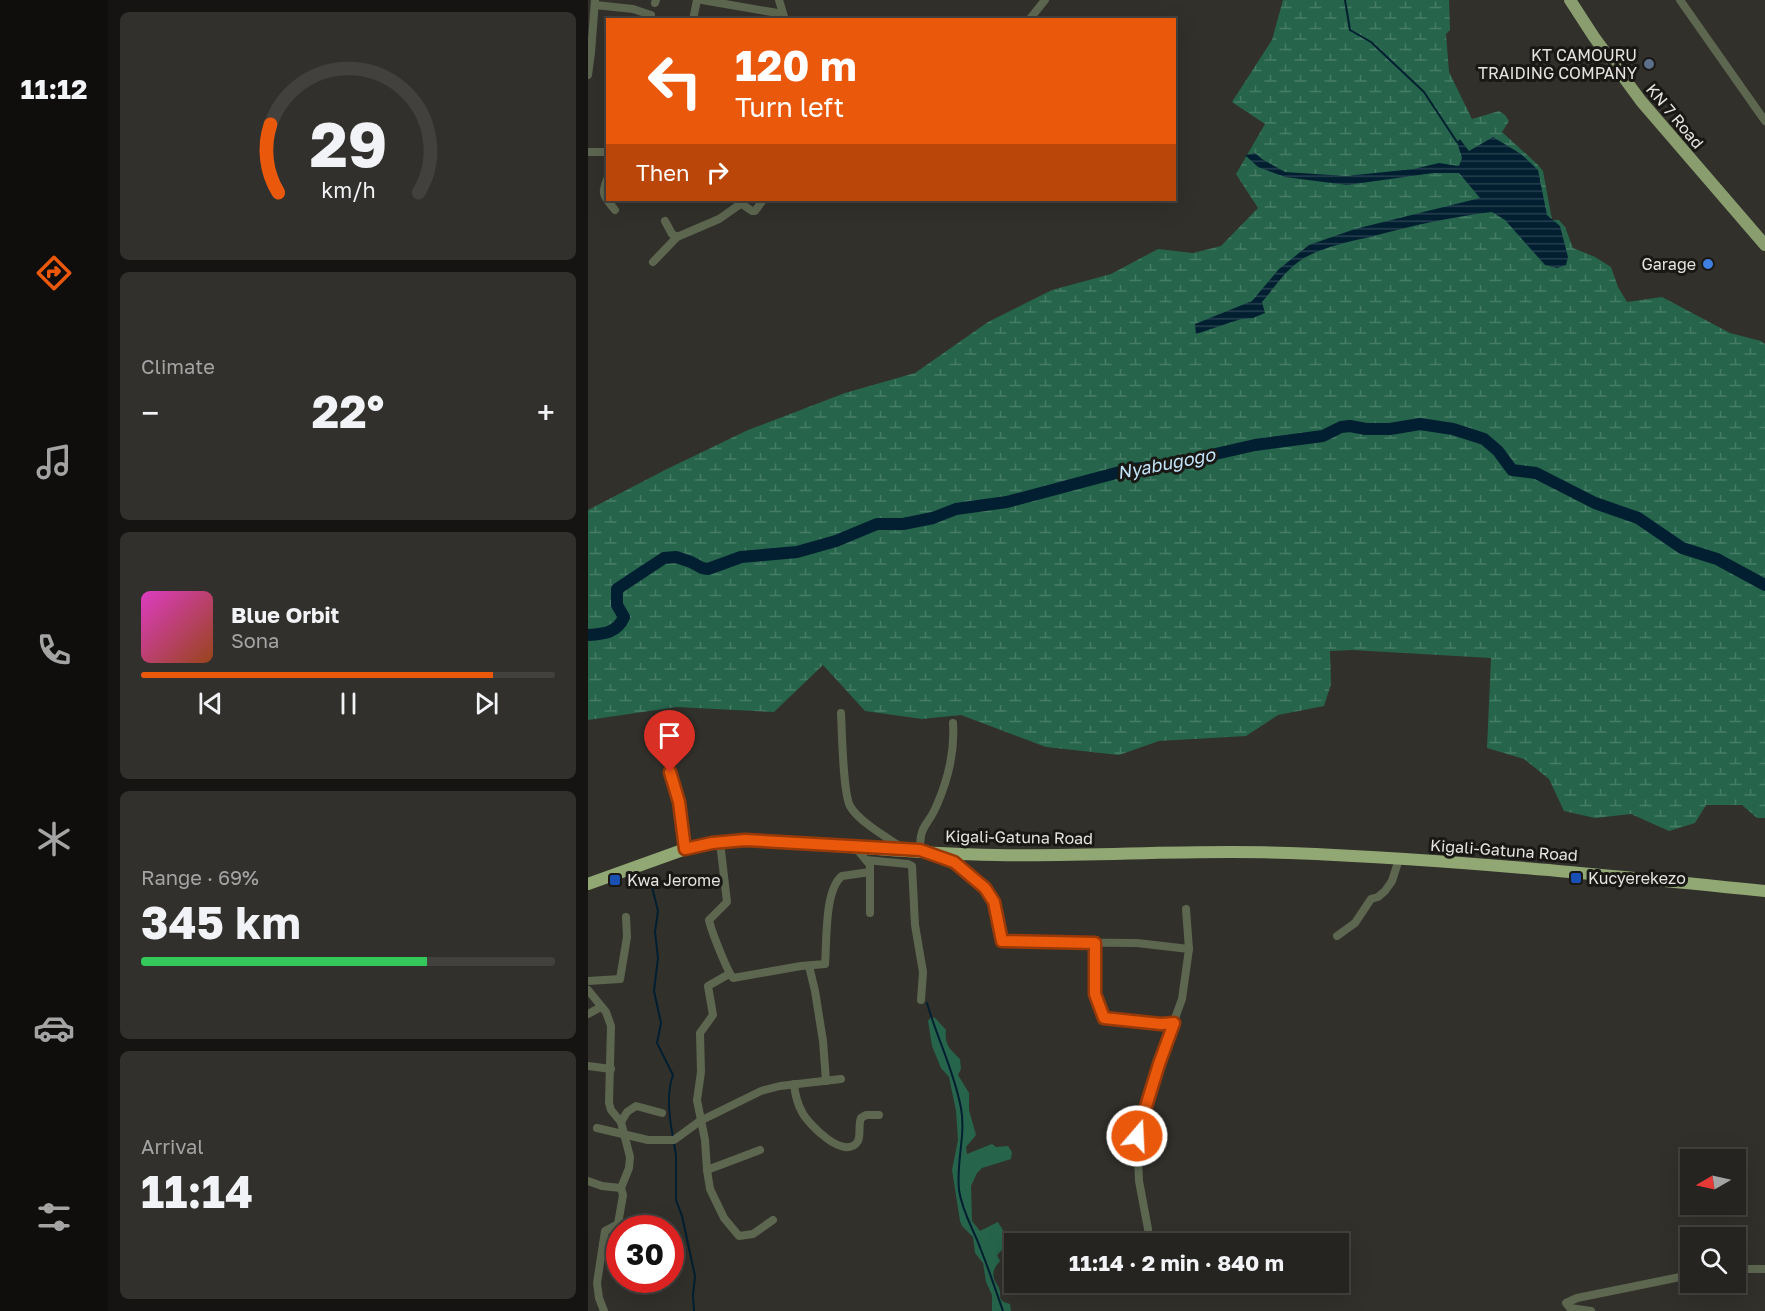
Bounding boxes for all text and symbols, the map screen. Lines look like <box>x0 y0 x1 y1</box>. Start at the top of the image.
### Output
text: 120 m <box>735 40 857 90</box>
icon: left <box>636 42 714 120</box>
place label: KT CAMOURU TRAIDING COMPANY <box>1478 45 1638 83</box>
marker: KT CAMOURU TRAIDING COMPANY <box>1642 57 1656 71</box>
text: 11:12 <box>21 73 87 105</box>
street label: KN 7 Road <box>1642 79 1708 153</box>
text: Turn left <box>735 91 844 123</box>
text: 29 <box>309 106 387 181</box>
icon: right <box>701 156 734 189</box>
text: Then <box>636 159 689 186</box>
text: km/h <box>321 177 375 203</box>
icon: directions <box>33 252 75 294</box>
place label: Garage <box>1641 254 1696 274</box>
marker: Garage <box>1701 257 1715 271</box>
text: Climate <box>141 354 215 378</box>
text: 22° <box>312 384 384 438</box>
text: − <box>141 393 159 432</box>
text: + <box>537 393 555 432</box>
icon: music <box>33 441 75 483</box>
water label: Nyabugogo <box>1115 443 1218 483</box>
text: Blue Orbit <box>231 601 339 628</box>
text: Sona <box>231 628 279 652</box>
icon: phone <box>33 629 75 671</box>
icon: previous <box>194 687 227 720</box>
icon: pause <box>332 687 365 720</box>
icon: next <box>470 687 503 720</box>
pin <box>644 710 695 772</box>
icon: arrive <box>653 719 686 752</box>
icon: climate <box>33 818 75 860</box>
street label: Kigali-Gatuna Road <box>945 826 1093 848</box>
street label: Kigali-Gatuna Road <box>1429 835 1579 865</box>
text: Range · 69% <box>141 865 259 889</box>
place label: Kucyerekezo <box>1588 868 1686 888</box>
place label: Kwa Jerome <box>627 870 721 890</box>
marker: Kucyerekezo <box>1569 871 1583 885</box>
marker: Kwa Jerome <box>608 873 622 887</box>
text: 345 km <box>141 895 301 949</box>
icon: car <box>33 1007 75 1049</box>
position arrow <box>1105 1104 1169 1168</box>
text: Arrival <box>141 1134 204 1158</box>
north arrow <box>1680 1149 1746 1215</box>
map controls <box>1680 1149 1746 1293</box>
text: 11:14 <box>141 1164 253 1218</box>
icon: filters <box>33 1196 75 1238</box>
speed limit sign: 30 <box>606 1215 684 1293</box>
button: search <box>1680 1227 1746 1293</box>
text: 11:14 · 2 min · 840 m <box>1069 1249 1284 1276</box>

